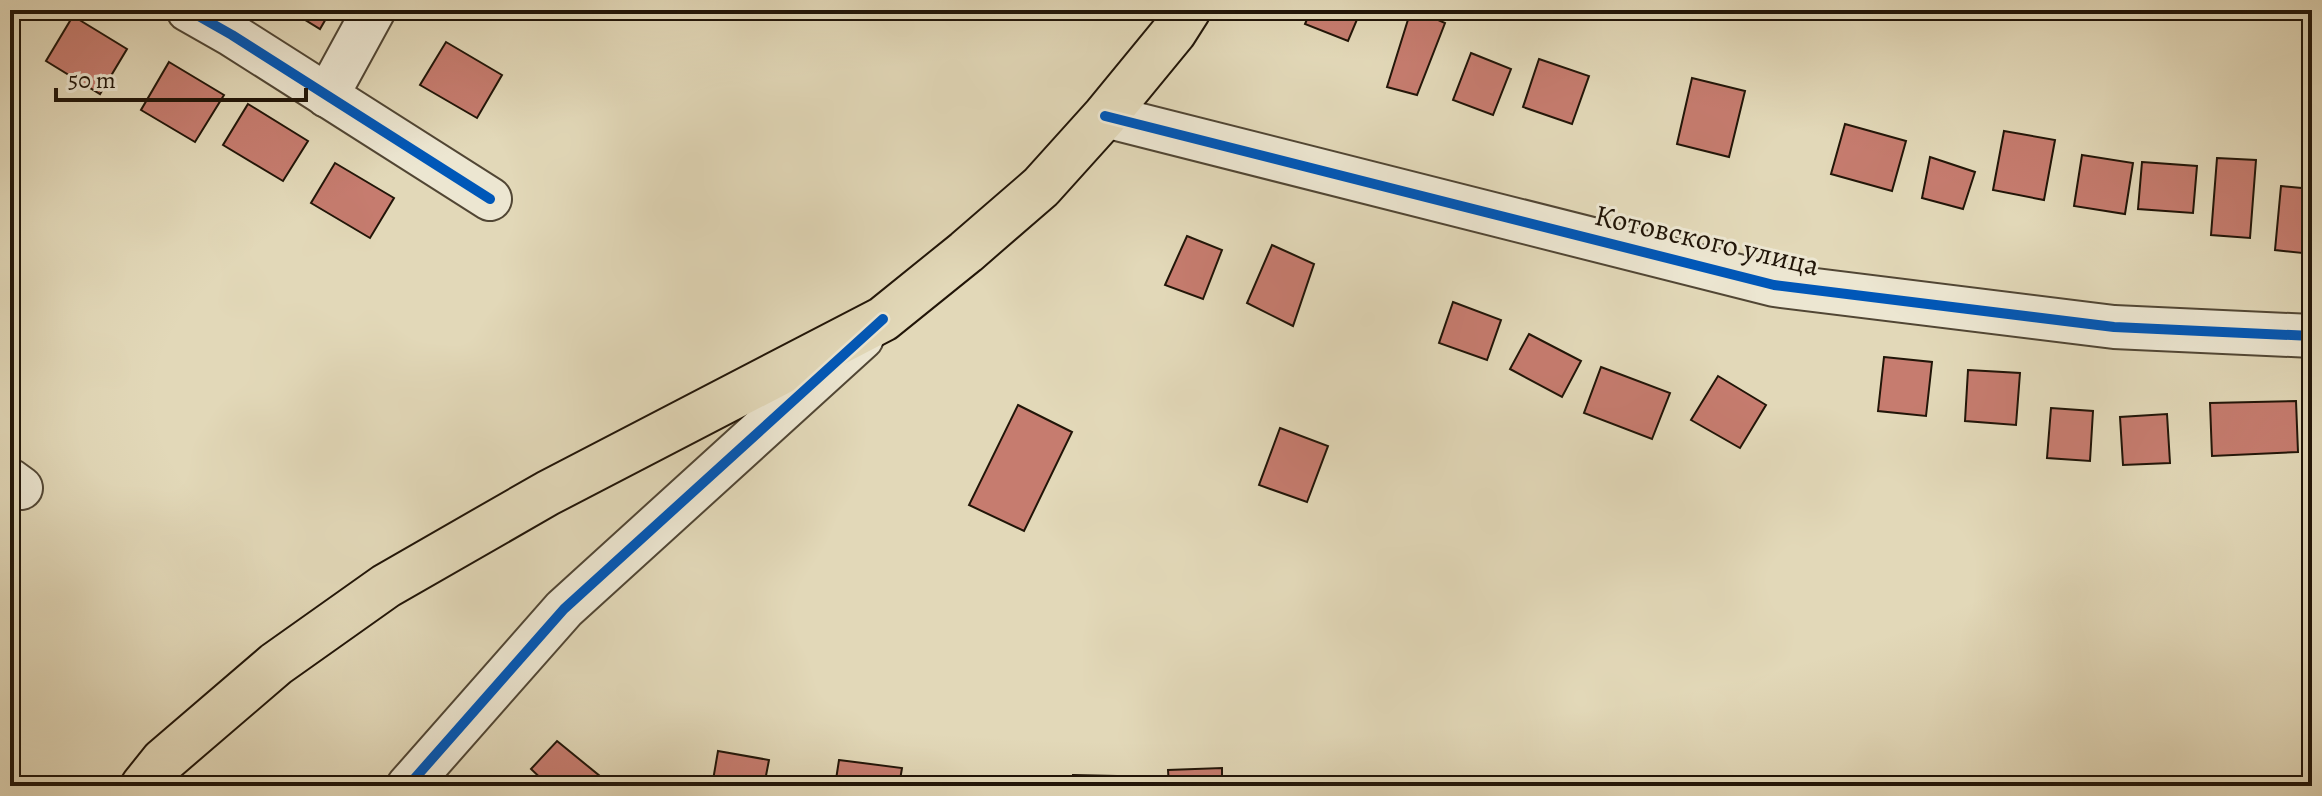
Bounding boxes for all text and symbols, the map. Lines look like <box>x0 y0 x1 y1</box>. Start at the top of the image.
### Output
scale bar <box>56 52 306 102</box>
text: 50 m <box>68 64 116 96</box>
street label: Котовского улица <box>1591 195 1823 285</box>

